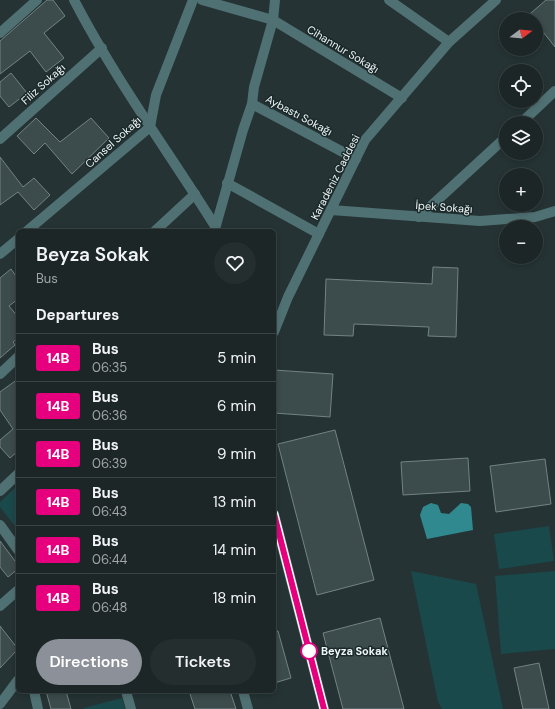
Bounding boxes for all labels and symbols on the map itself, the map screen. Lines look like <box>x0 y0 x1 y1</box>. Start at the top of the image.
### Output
north arrow <box>499 12 543 56</box>
street label: Cihannur Sokağı <box>304 22 382 76</box>
street label: Filiz Sokağı <box>18 61 68 107</box>
street label: Aybastı Sokağı <box>263 92 335 138</box>
street label: Cansel Sokağı <box>82 113 144 171</box>
street label: Karadeniz Caddesi <box>307 132 363 222</box>
street label: İpek Sokağı <box>415 198 473 216</box>
marker: Beyza Sokak <box>300 642 318 660</box>
place label: Beyza Sokak <box>321 644 388 658</box>

